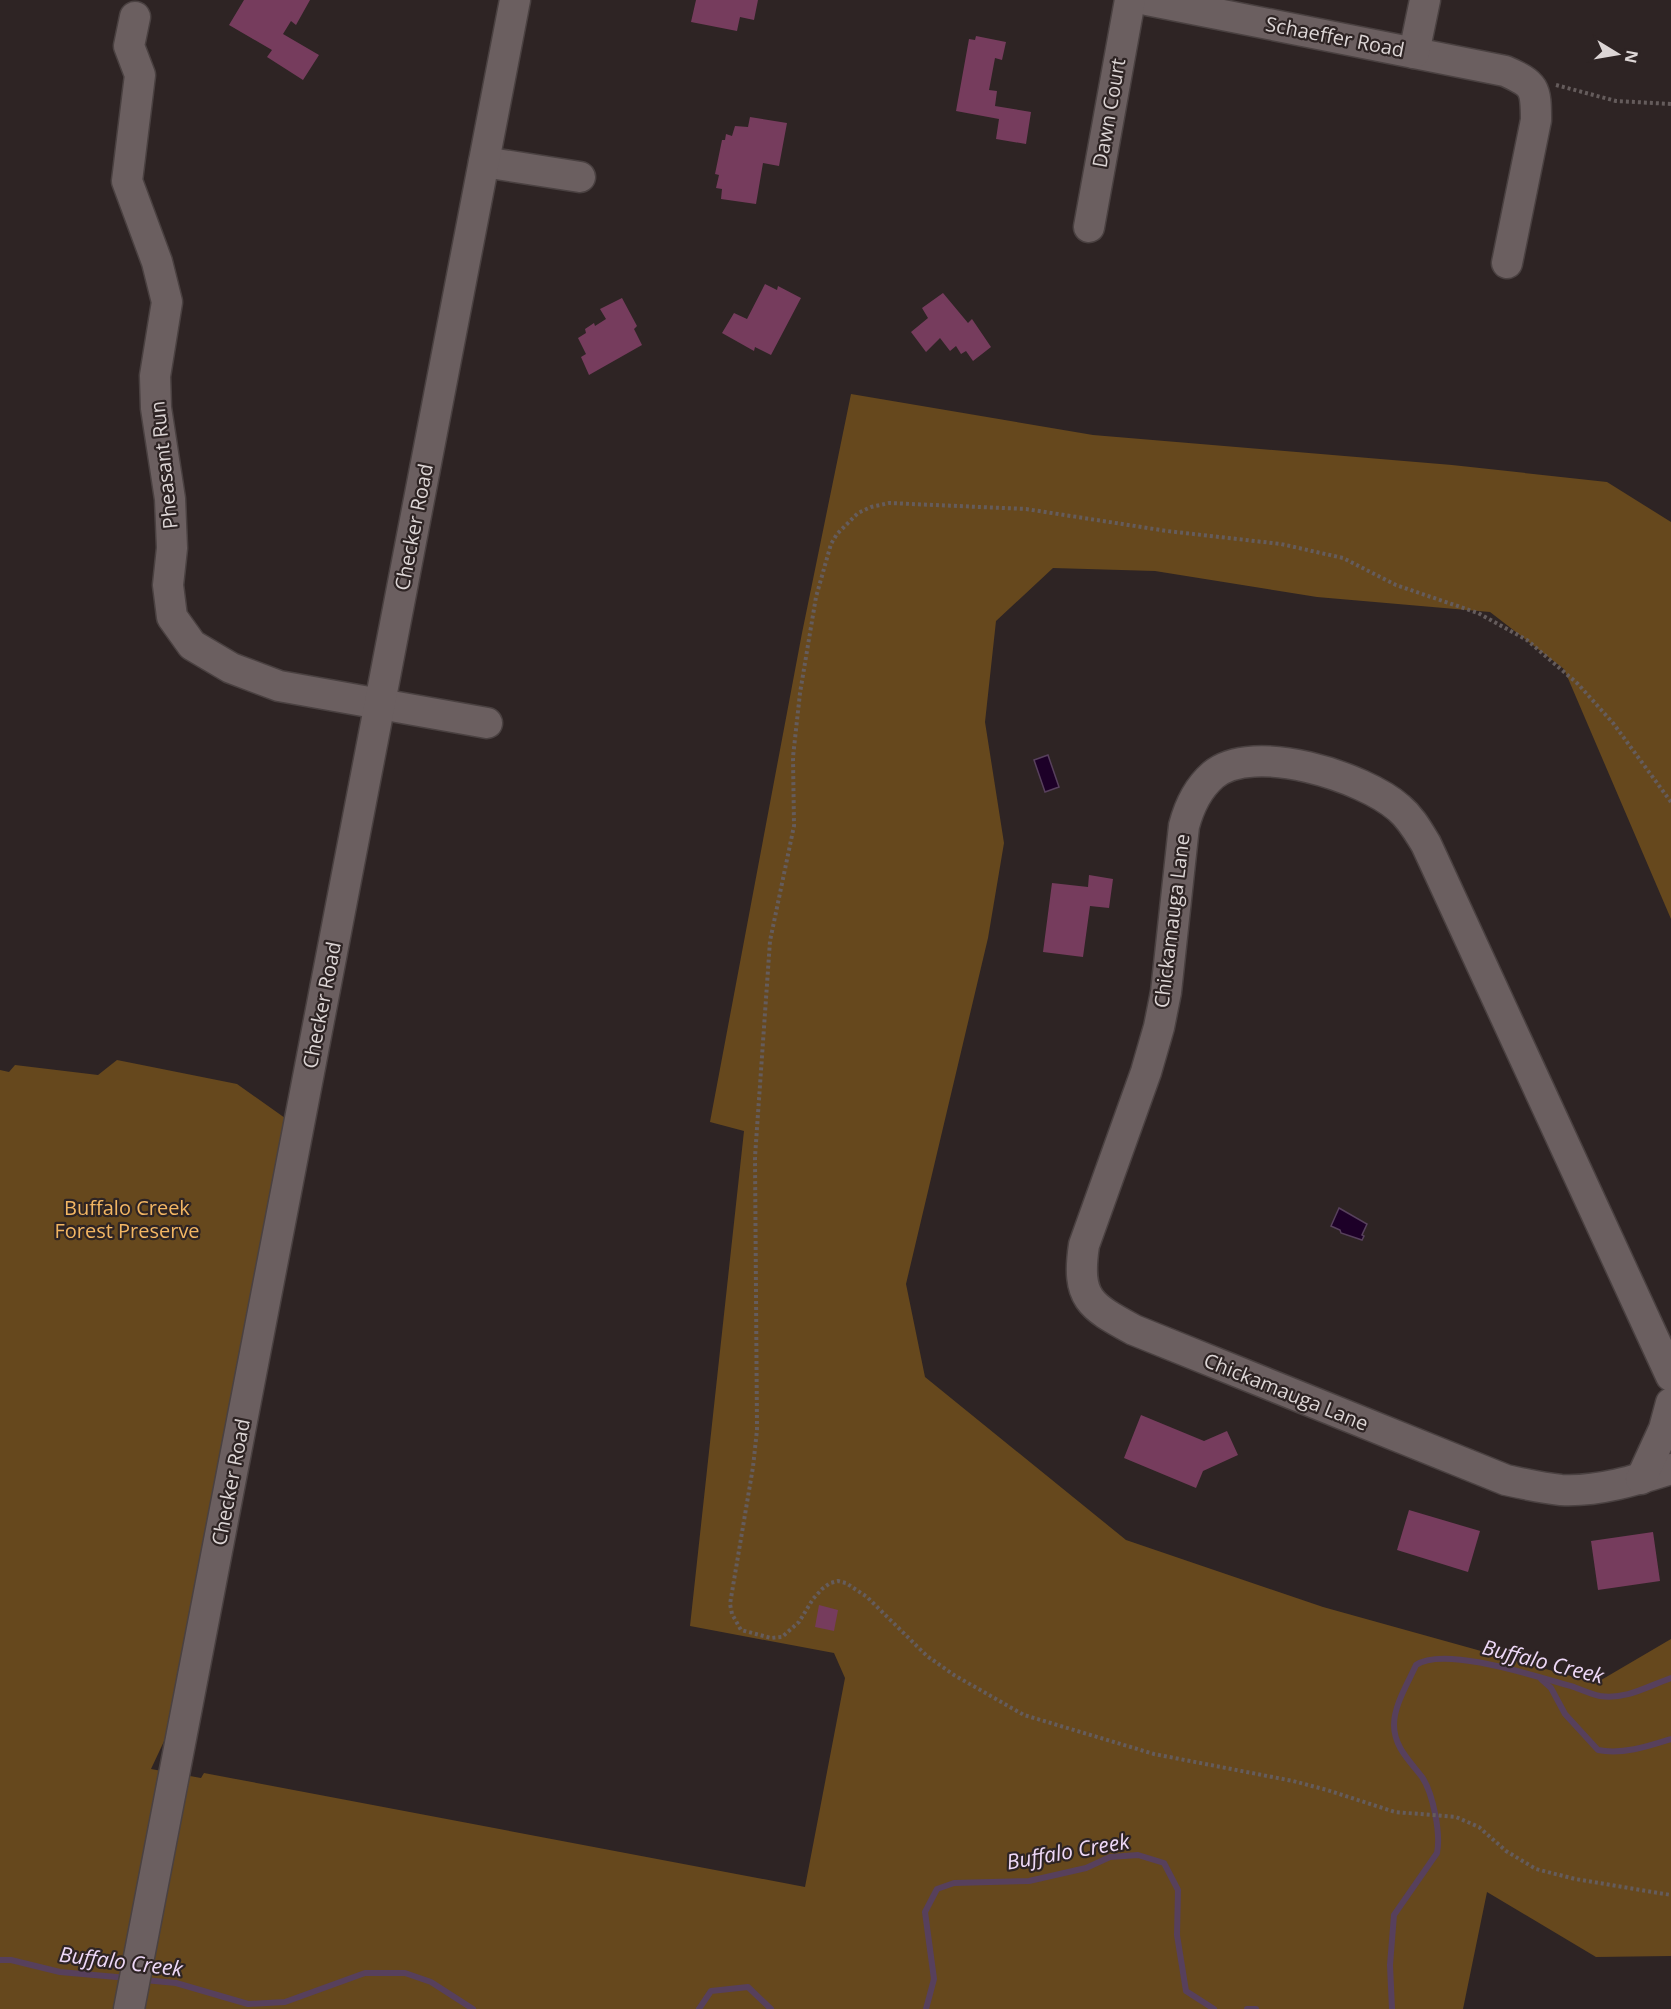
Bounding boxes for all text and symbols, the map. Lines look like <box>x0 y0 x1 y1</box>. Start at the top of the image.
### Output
street label: Schaeffer Road <box>1263 10 1407 63</box>
north arrow <box>1587 24 1647 84</box>
text: N <box>1620 48 1644 65</box>
street label: Dawn Court <box>1086 56 1131 170</box>
street label: Pheasant Run <box>143 400 184 530</box>
street label: Checker Road <box>388 461 439 593</box>
street label: Chickamauga Lane <box>1147 832 1196 1010</box>
street label: Checker Road <box>296 939 347 1071</box>
park label: Buffalo Creek Forest Preserve <box>54 1194 200 1244</box>
street label: Chickamauga Lane <box>1200 1346 1372 1437</box>
street label: Checker Road <box>205 1416 256 1548</box>
water label: Buffalo Creek <box>1480 1632 1608 1690</box>
water label: Buffalo Creek <box>1004 1826 1132 1876</box>
water label: Buffalo Creek <box>58 1940 185 1983</box>

